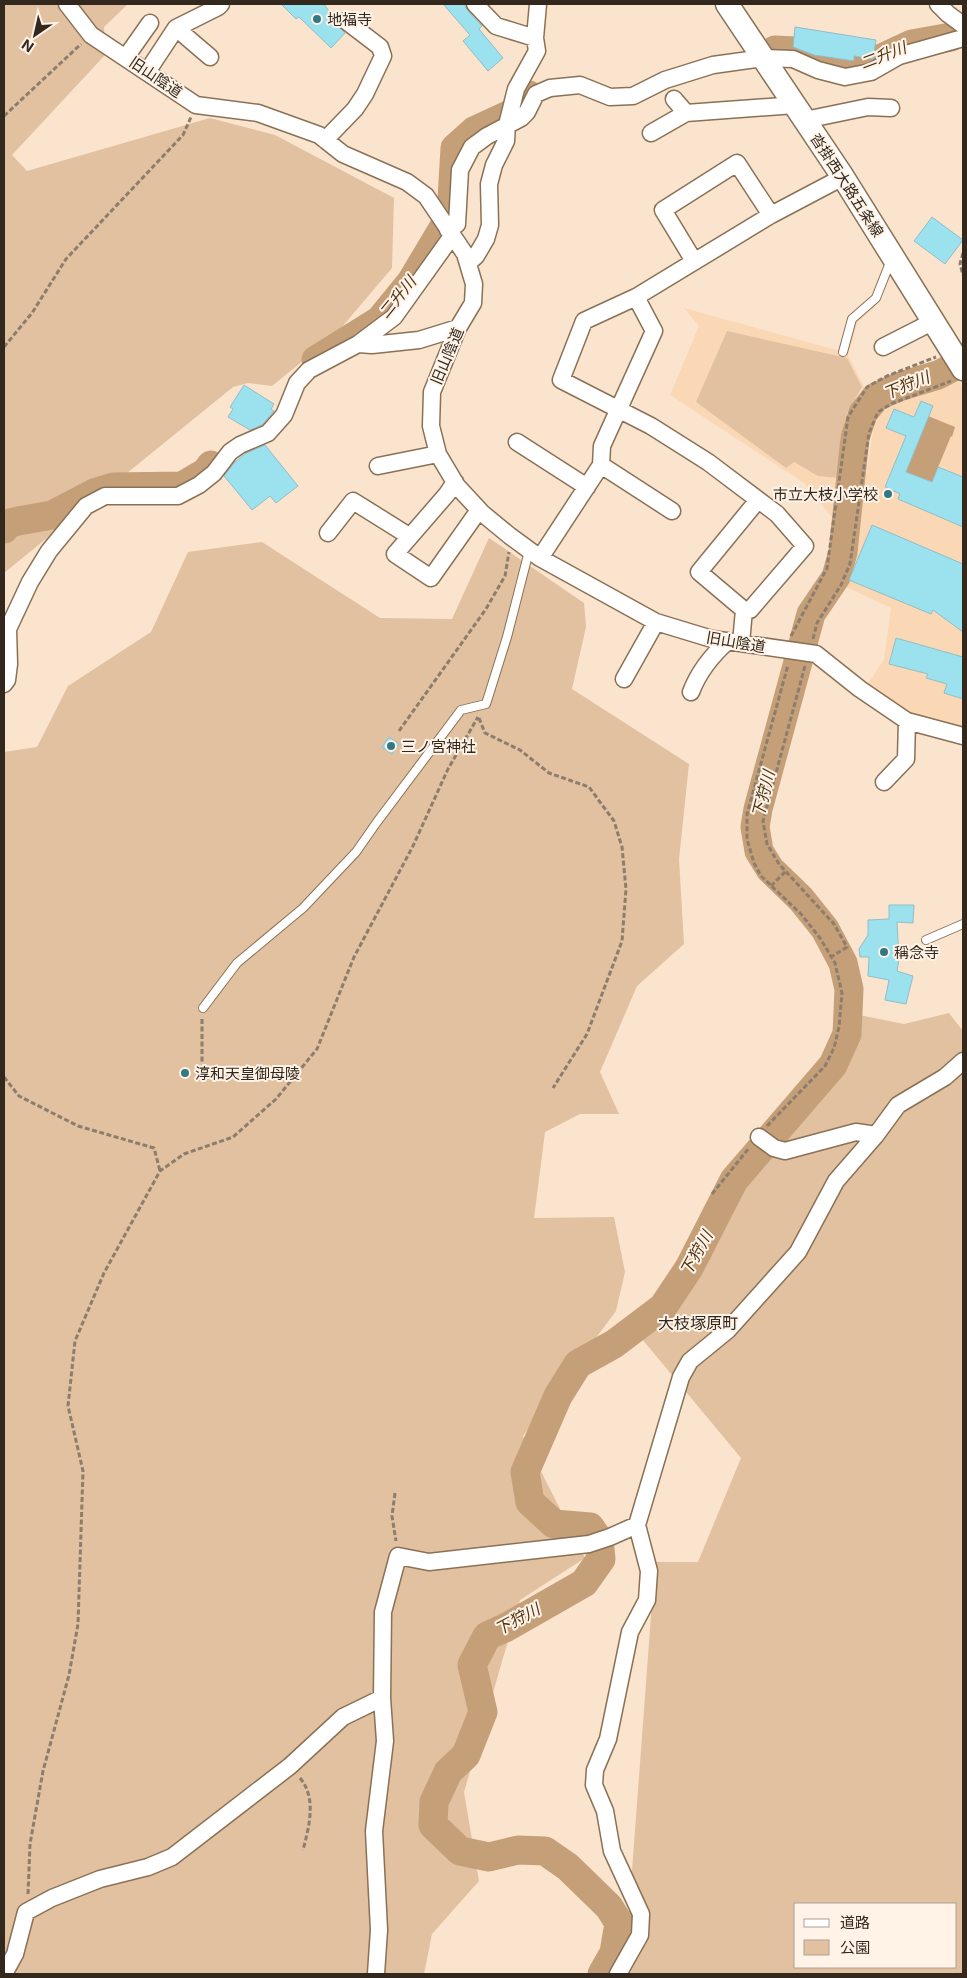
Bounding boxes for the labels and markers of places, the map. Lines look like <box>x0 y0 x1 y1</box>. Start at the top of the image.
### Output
place label: 地福寺 <box>327 10 372 29</box>
marker: 地福寺 <box>311 13 323 25</box>
place label: 市立大枝小学校 <box>773 485 878 504</box>
marker: 市立大枝小学校 <box>882 488 894 500</box>
place label: 三ノ宮神社 <box>401 737 476 756</box>
marker: 三ノ宮神社 <box>385 740 397 752</box>
place label: 稱念寺 <box>894 943 939 962</box>
marker: 稱念寺 <box>878 946 890 958</box>
place label: 淳和天皇御母陵 <box>195 1064 300 1083</box>
marker: 淳和天皇御母陵 <box>179 1067 191 1079</box>

